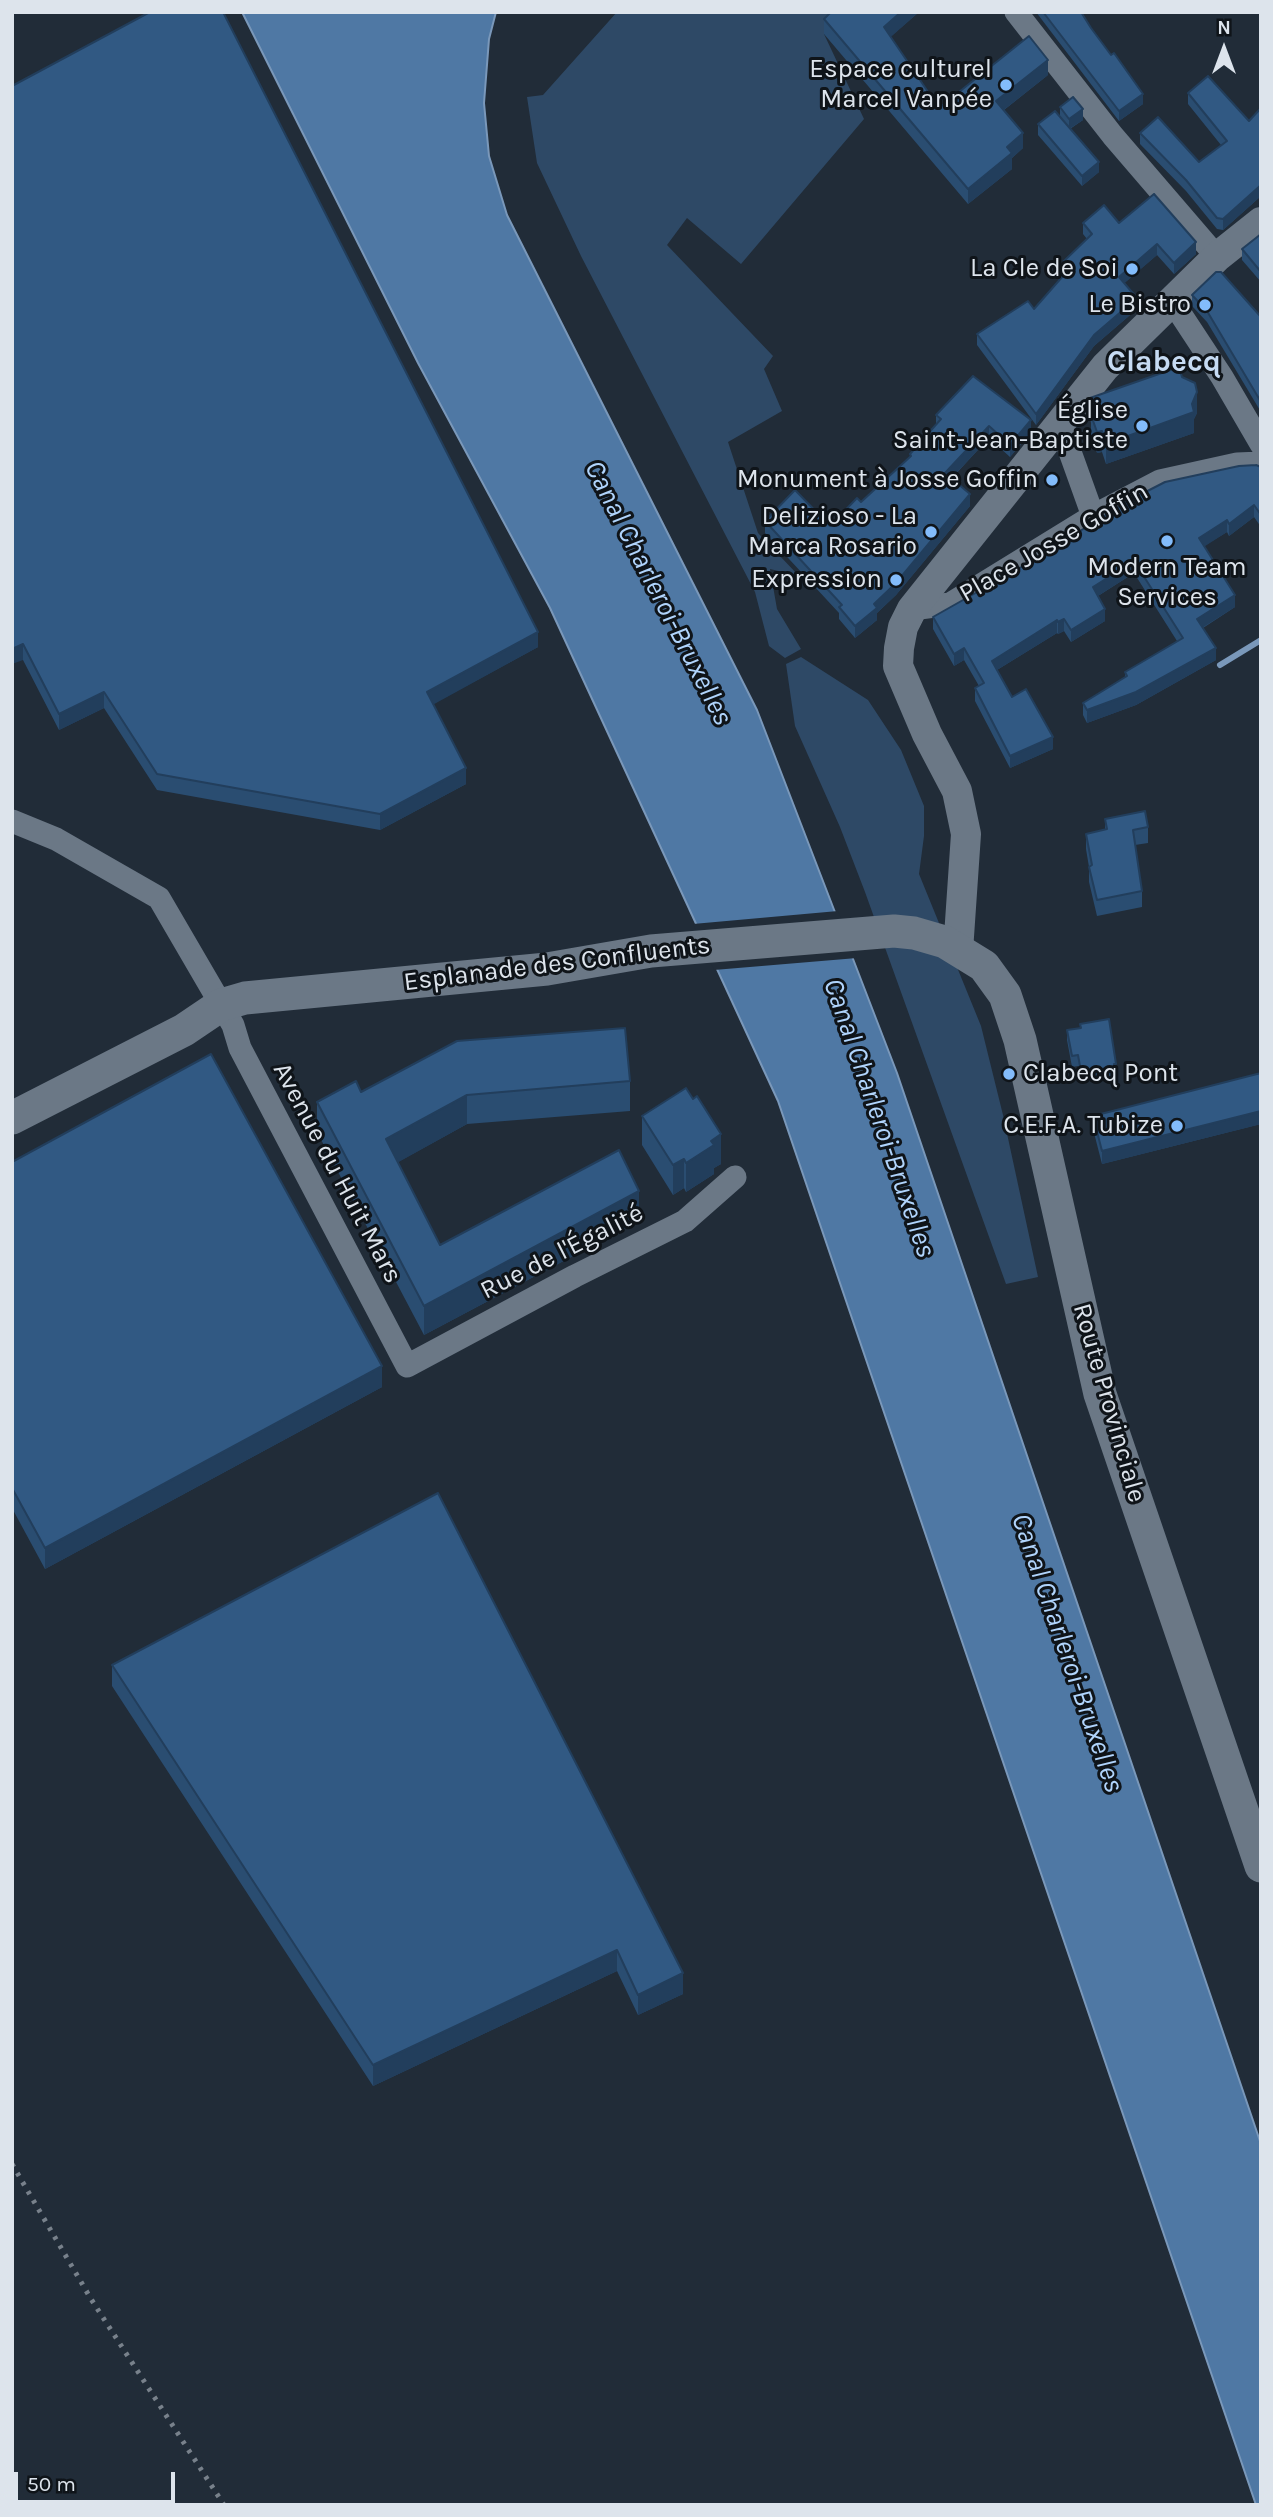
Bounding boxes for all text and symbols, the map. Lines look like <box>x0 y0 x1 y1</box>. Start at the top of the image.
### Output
north arrow <box>1189 14 1259 84</box>
text: N <box>1217 17 1231 39</box>
place label: Espace culturel Marcel Vanpée <box>809 54 992 116</box>
marker: Espace culturel Marcel Vanpée <box>998 77 1014 93</box>
place label: La Cle de Soi <box>970 253 1118 285</box>
marker: La Cle de Soi <box>1124 261 1140 277</box>
place label: Le Bistro <box>1088 289 1191 321</box>
marker: Le Bistro <box>1197 297 1213 313</box>
district label: Clabecq <box>1107 344 1221 380</box>
place label: Église Saint-Jean-Baptiste <box>893 395 1128 457</box>
marker: Église Saint-Jean-Baptiste <box>1134 418 1150 434</box>
water label: Canal Charleroi-Bruxelles <box>577 455 739 731</box>
place label: Monument à Josse Goffin <box>737 464 1038 496</box>
marker: Monument à Josse Goffin <box>1044 472 1060 488</box>
street label: Place Josse Goffin <box>954 476 1154 610</box>
place label: Delizioso - La Marca Rosario <box>748 501 917 562</box>
marker: Delizioso - La Marca Rosario <box>923 524 939 540</box>
marker: Modern Team Services <box>1159 533 1175 549</box>
place label: Modern Team Services <box>1087 552 1247 614</box>
place label: Expression <box>751 564 882 596</box>
marker: Expression <box>888 572 904 588</box>
street label: Esplanade des Confluents <box>402 930 712 998</box>
water label: Canal Charleroi-Bruxelles <box>815 974 943 1262</box>
street label: Avenue du Huit Mars <box>266 1057 408 1289</box>
place label: Clabecq Pont <box>1023 1058 1178 1090</box>
marker: Clabecq Pont <box>1001 1066 1017 1082</box>
place label: C.E.F.A. Tubize <box>1003 1110 1163 1142</box>
marker: C.E.F.A. Tubize <box>1169 1118 1185 1134</box>
street label: Rue de l'Égalité <box>475 1198 649 1306</box>
street label: Route Provinciale <box>1066 1300 1152 1506</box>
water label: Canal Charleroi-Bruxelles <box>1003 1509 1131 1797</box>
scale bar <box>18 2458 178 2502</box>
text: 50 m <box>27 2472 76 2496</box>

